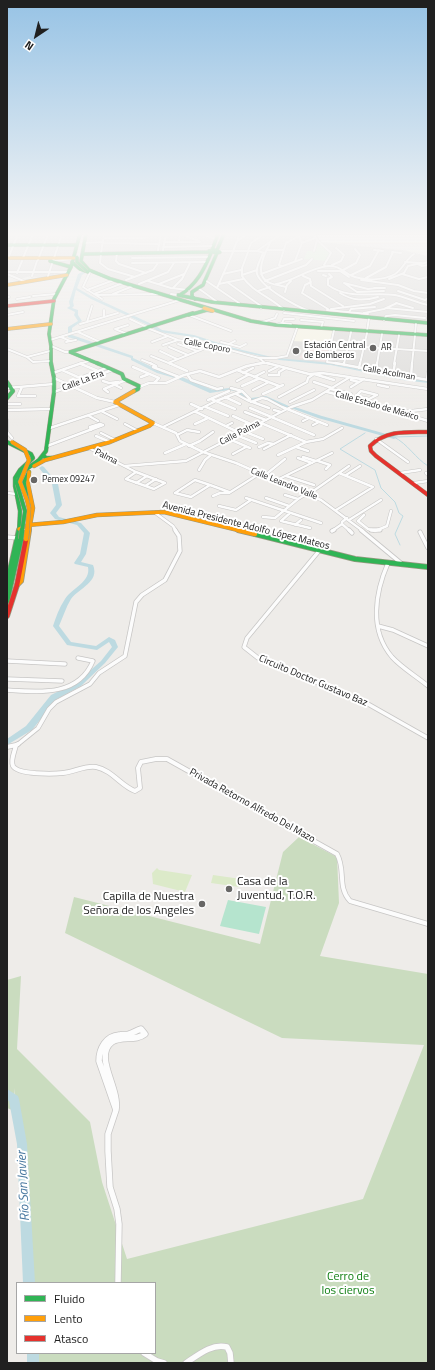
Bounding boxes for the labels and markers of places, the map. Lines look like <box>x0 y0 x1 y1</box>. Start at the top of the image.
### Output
place label: Estación Central de Bomberos <box>304 341 365 362</box>
marker: AR <box>368 343 378 353</box>
place label: AR <box>381 343 392 353</box>
marker: Estación Central de Bomberos <box>291 346 301 356</box>
marker: Pemex 09247 <box>29 475 39 485</box>
place label: Pemex 09247 <box>42 475 95 485</box>
place label: Casa de la Juventud, T.O.R. <box>237 875 316 903</box>
marker: Casa de la Juventud, T.O.R. <box>224 884 234 894</box>
place label: Capilla de Nuestra Señora de los Angeles <box>83 890 194 918</box>
marker: Capilla de Nuestra Señora de los Angeles <box>197 899 207 909</box>

